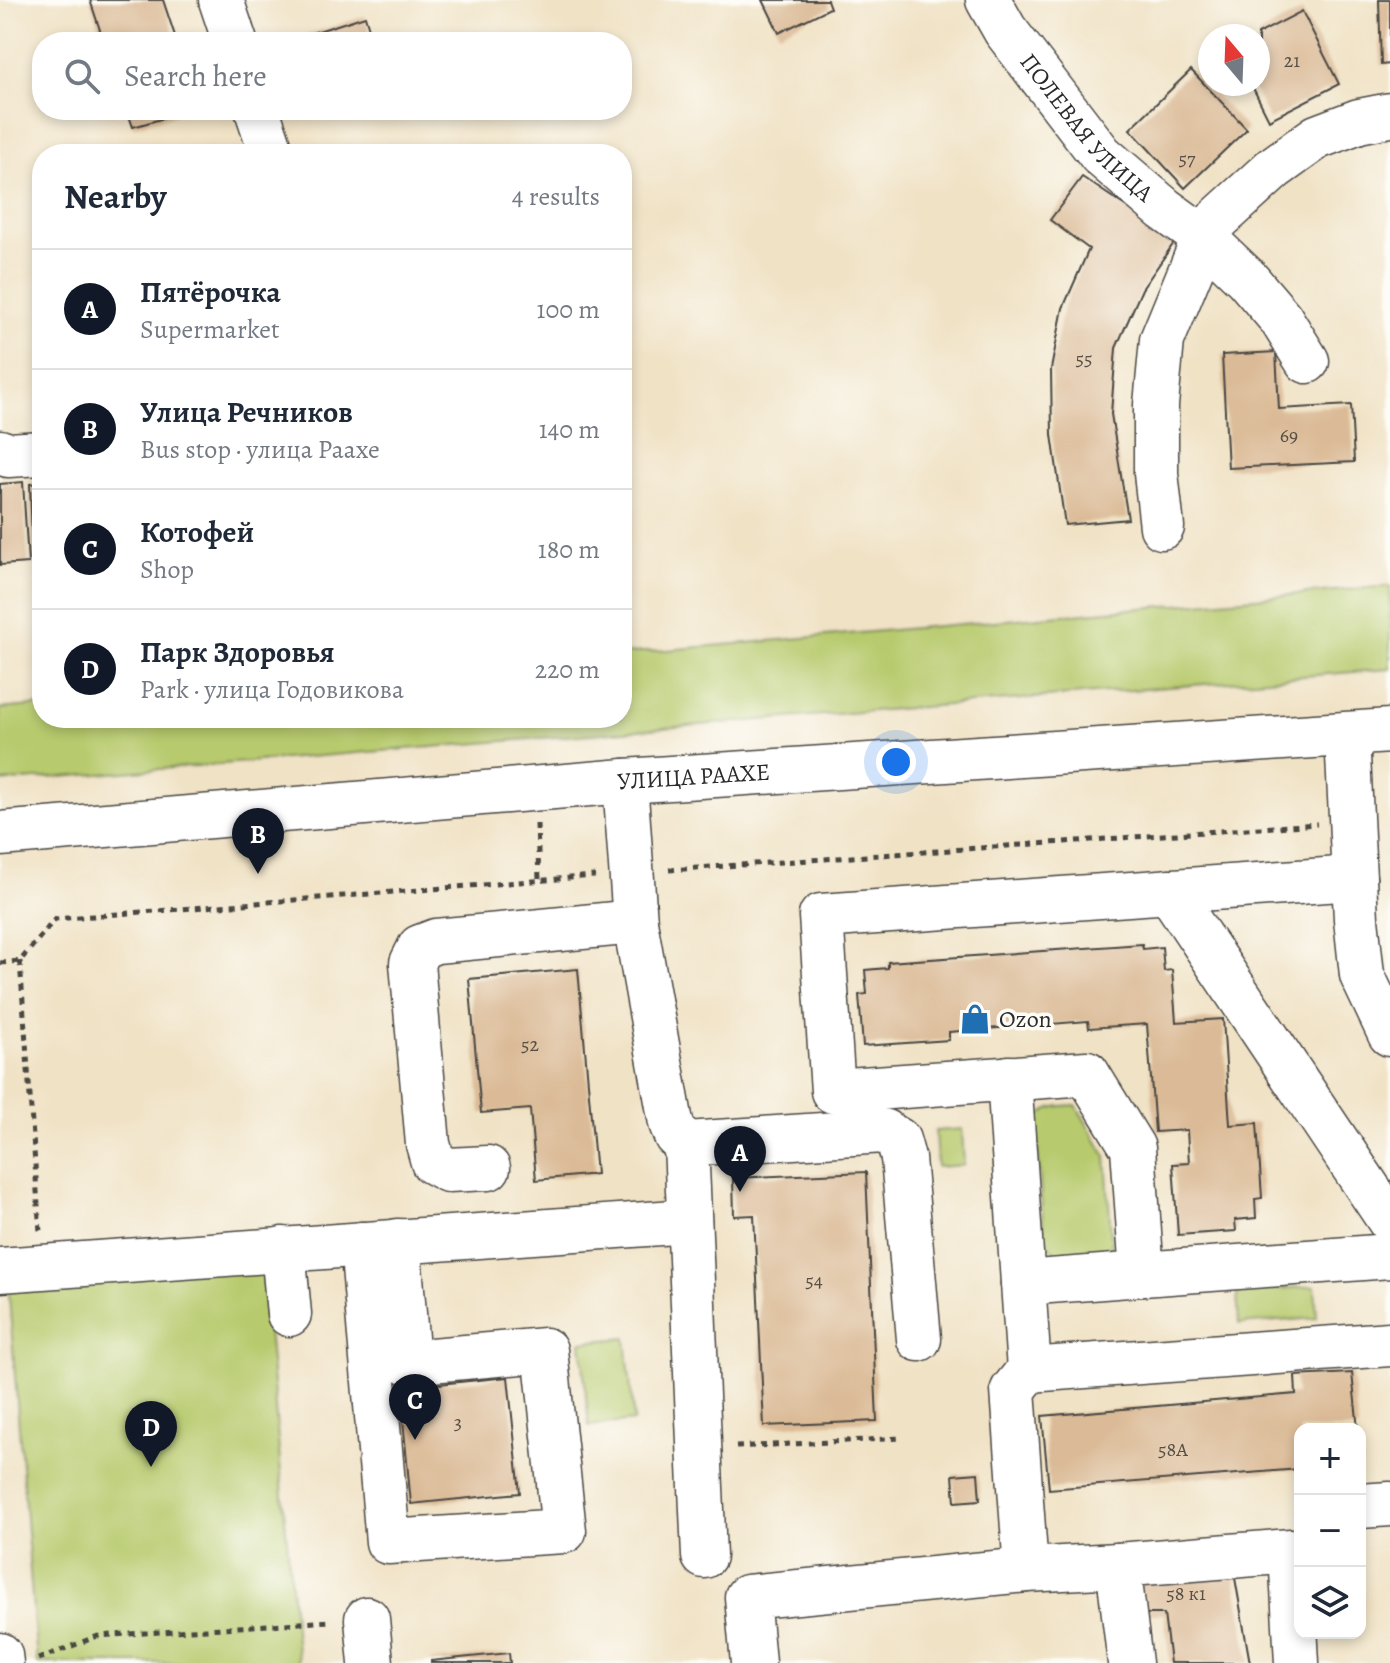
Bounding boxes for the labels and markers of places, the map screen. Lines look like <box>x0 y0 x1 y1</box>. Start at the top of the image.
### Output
pin: B <box>232 808 284 874</box>
shop icon: Ozon <box>958 1002 992 1036</box>
place label: Ozon <box>999 1003 1052 1035</box>
pin: A <box>714 1126 766 1192</box>
pin: C <box>389 1374 441 1440</box>
pin: D <box>125 1401 177 1467</box>

